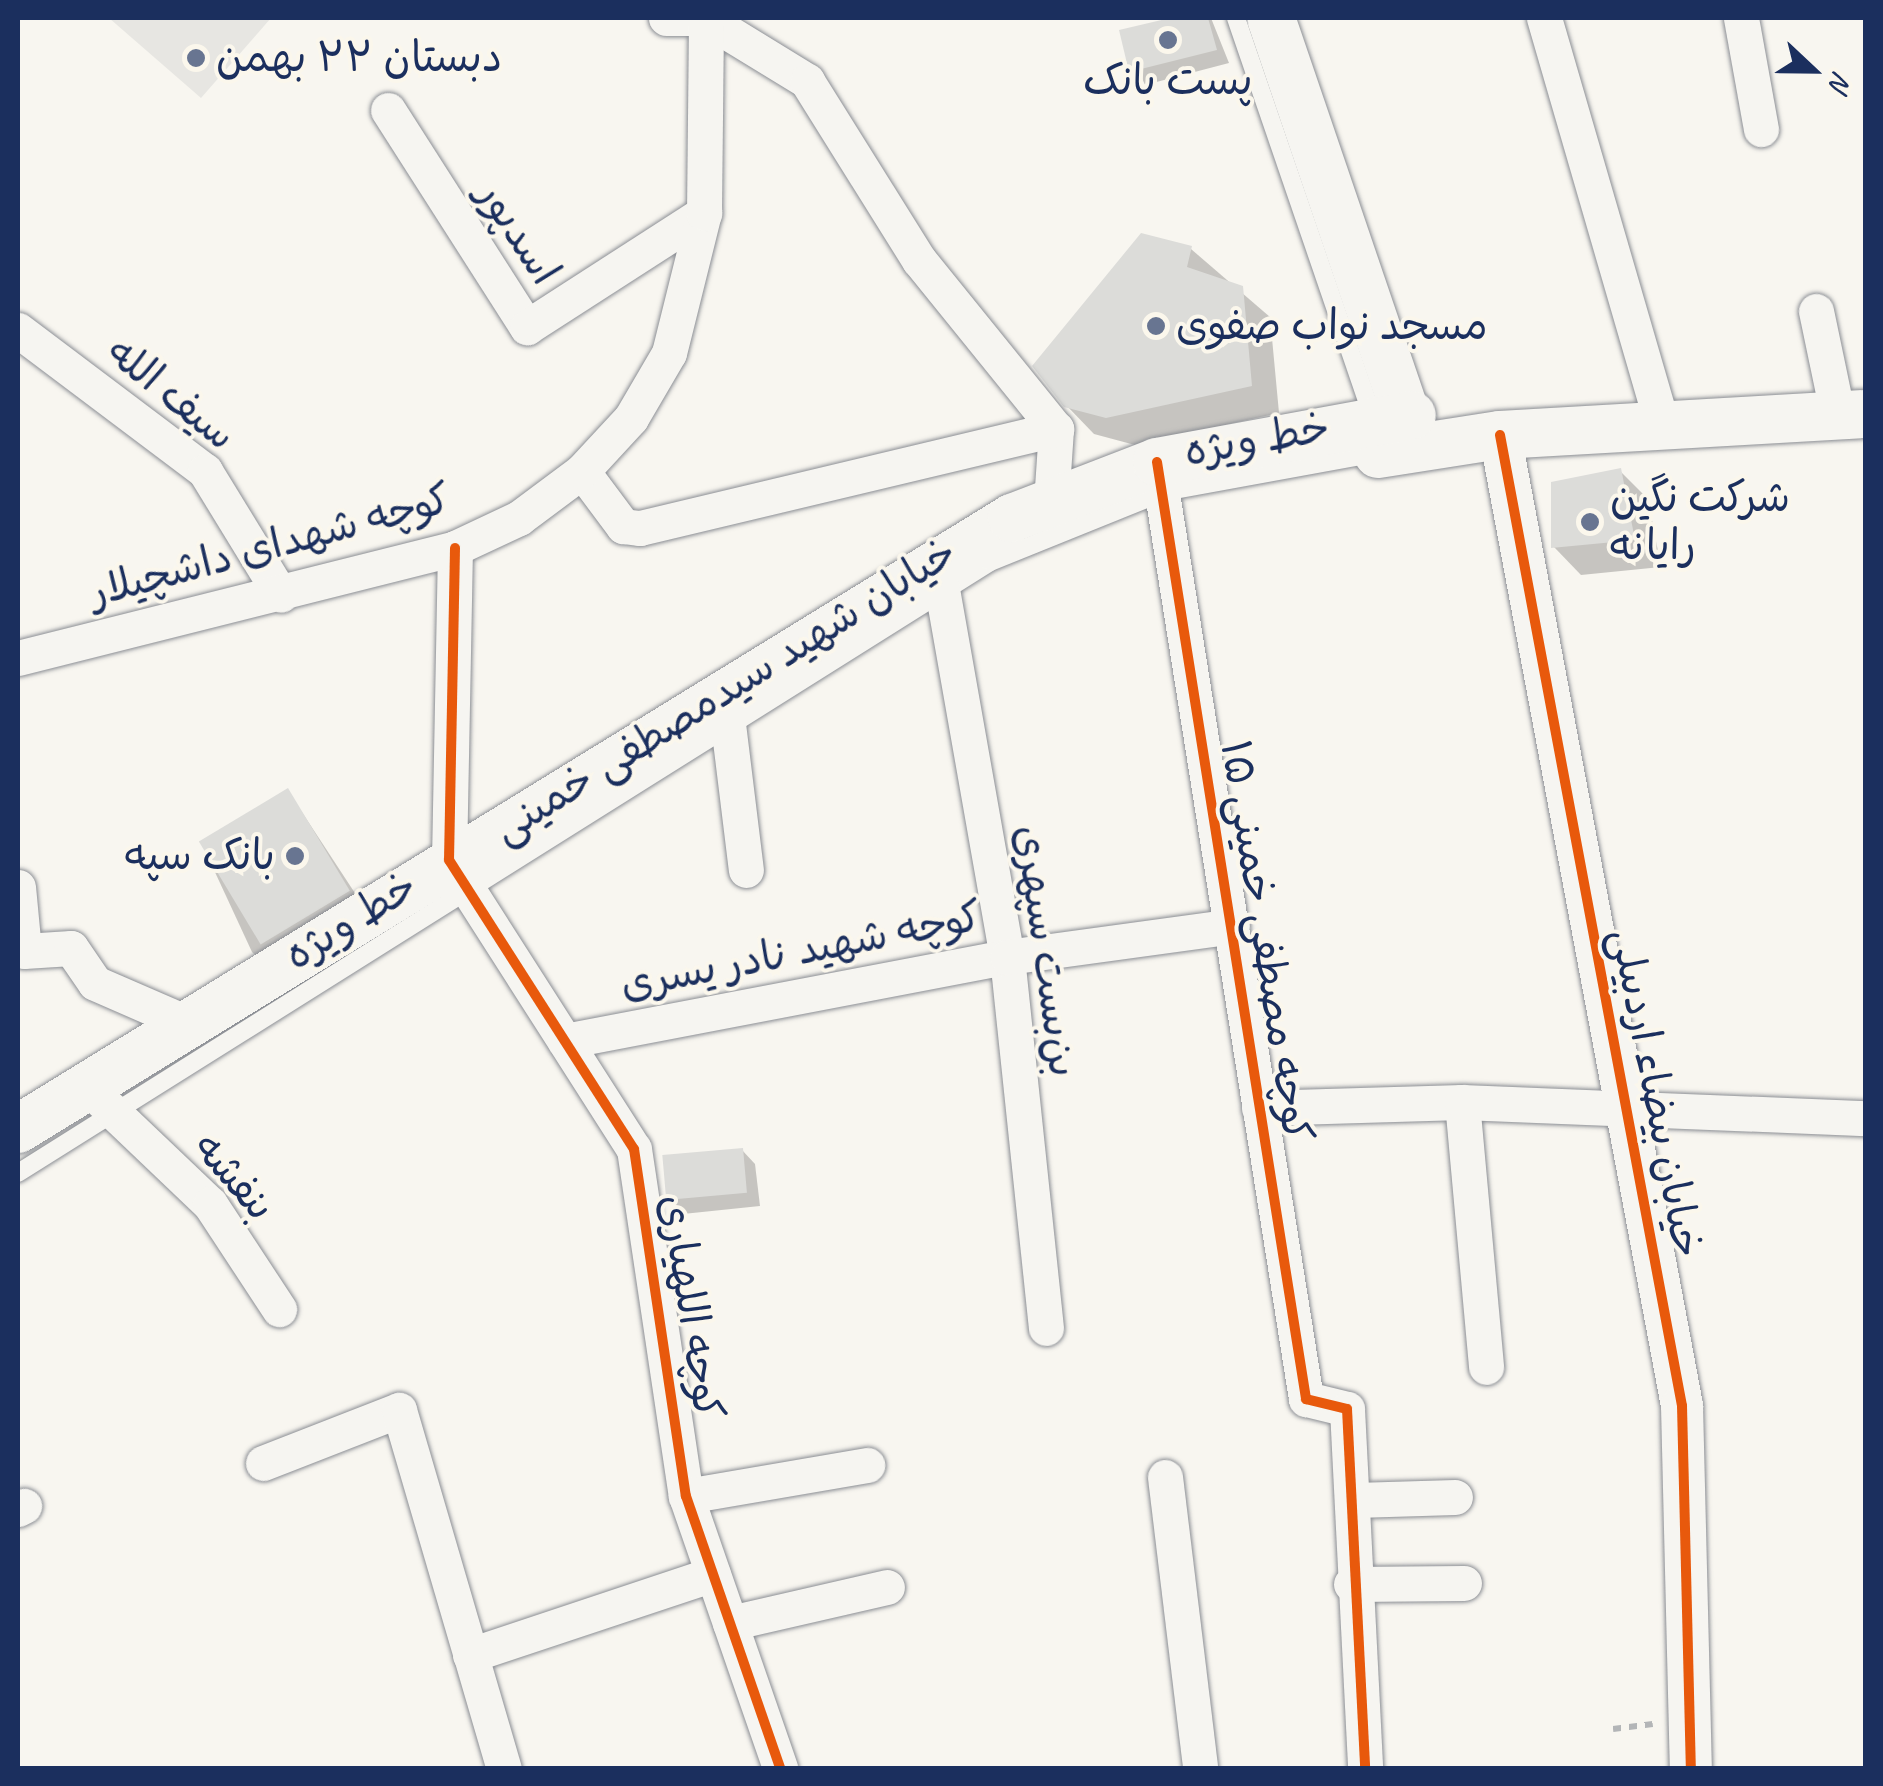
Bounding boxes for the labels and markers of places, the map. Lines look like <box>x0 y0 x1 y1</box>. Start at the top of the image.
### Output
marker: پست بانک <box>1157 29 1179 51</box>
place label: دبستان ۲۲ بهمن <box>216 33 502 83</box>
marker: دبستان ۲۲ بهمن <box>185 47 207 69</box>
place label: پست بانک <box>1083 56 1253 106</box>
place label: مسجد نواب صفوی <box>1176 301 1488 351</box>
marker: مسجد نواب صفوی <box>1145 315 1167 337</box>
place label: شرکت نگین رایانه <box>1610 473 1790 572</box>
marker: شرکت نگین رایانه <box>1579 511 1601 533</box>
place label: بانک سپه <box>125 831 275 881</box>
marker: بانک سپه <box>284 845 306 867</box>

